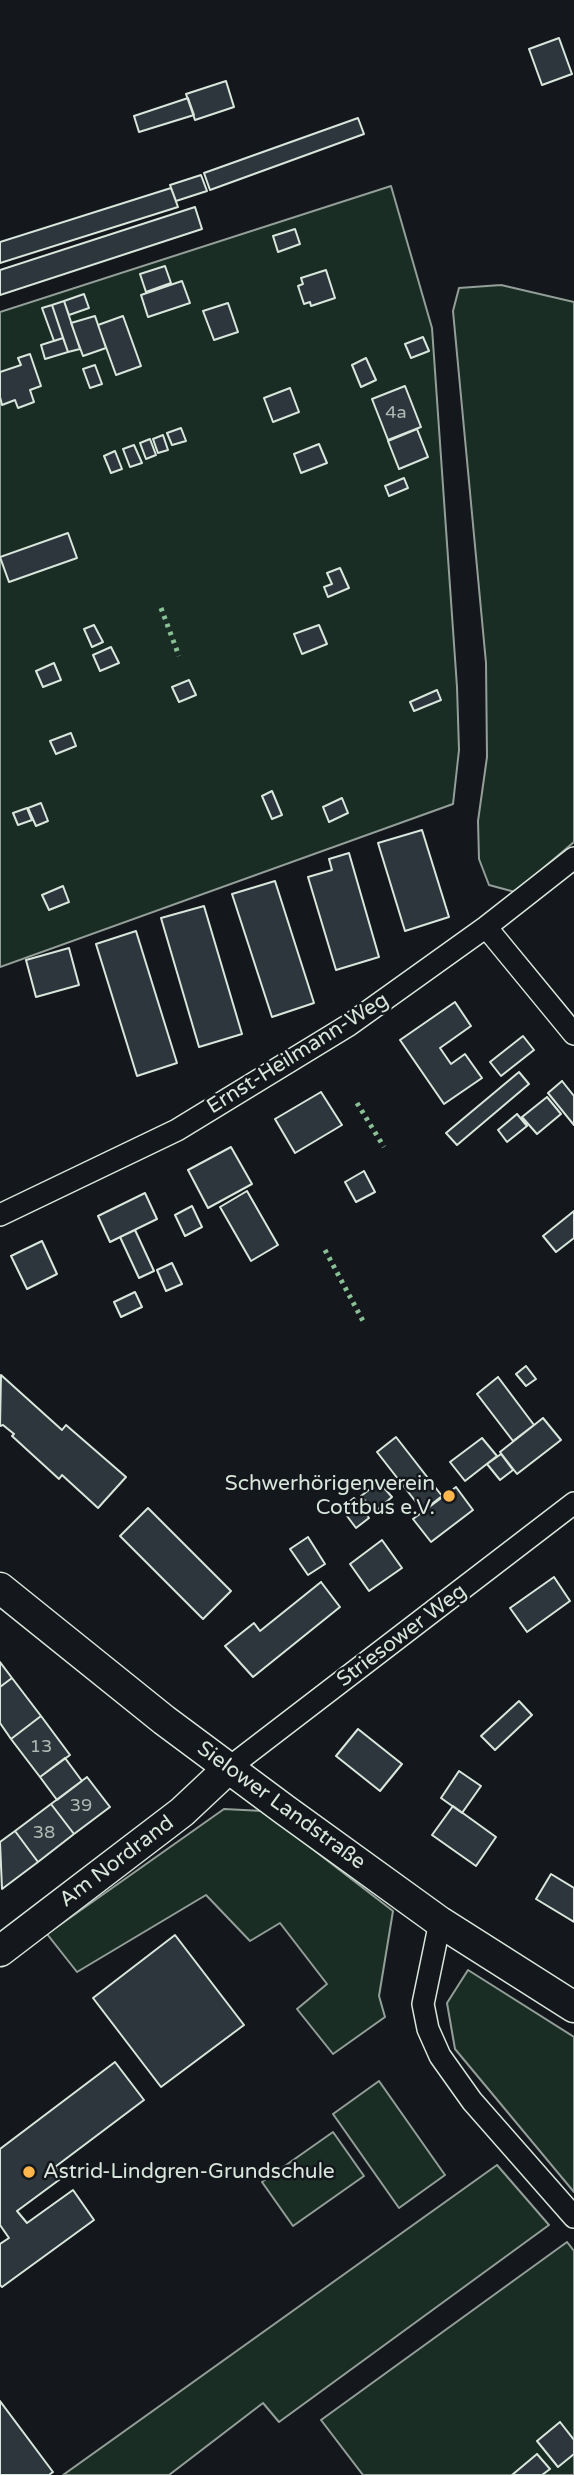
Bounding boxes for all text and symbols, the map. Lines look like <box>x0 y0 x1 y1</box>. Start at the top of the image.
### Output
house number: 4a <box>385 402 407 424</box>
street label: Ernst-Heilmann-Weg <box>203 988 393 1120</box>
place label: Schwerhörigenverein Cottbus e.V. <box>225 1471 435 1521</box>
marker: Schwerhörigenverein Cottbus e.V. <box>441 1488 457 1504</box>
street label: Striesower Weg <box>332 1579 472 1693</box>
house number: 13 <box>30 1736 52 1758</box>
street label: Sielower Landstraße <box>192 1736 370 1876</box>
house number: 39 <box>70 1795 92 1817</box>
street label: Am Nordrand <box>55 1811 179 1913</box>
house number: 38 <box>33 1822 55 1844</box>
place label: Astrid-Lindgren-Grundschule <box>43 2159 335 2185</box>
marker: Astrid-Lindgren-Grundschule <box>21 2164 37 2180</box>

